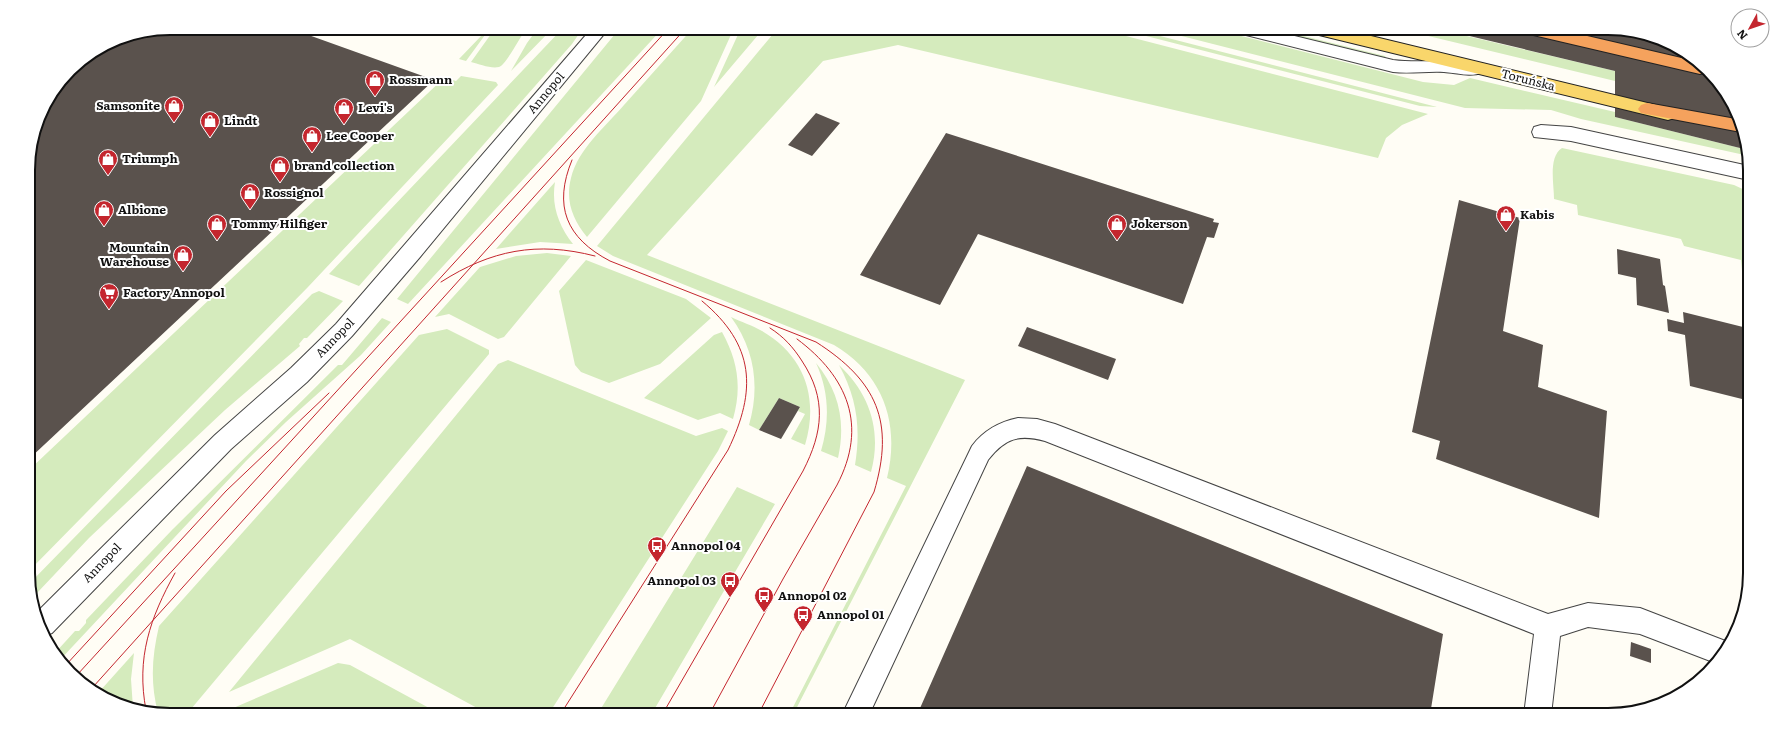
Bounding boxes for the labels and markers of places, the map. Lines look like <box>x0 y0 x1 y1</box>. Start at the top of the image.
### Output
shop icon: Rossmann <box>364 69 386 97</box>
place label: Rossmann <box>389 70 453 88</box>
shop icon: Samsonite <box>163 95 185 123</box>
place label: Samsonite <box>96 96 160 114</box>
shop icon: Levi's <box>333 97 355 125</box>
place label: Levi's <box>358 98 392 116</box>
shop icon: Lindt <box>199 110 221 138</box>
place label: Lindt <box>224 111 258 129</box>
shop icon: Lee Cooper <box>301 125 323 153</box>
place label: Lee Cooper <box>326 126 395 144</box>
shop icon: Triumph <box>97 148 119 176</box>
place label: Triumph <box>122 149 178 167</box>
shop icon: brand collection <box>269 155 291 183</box>
place label: brand collection <box>294 156 395 174</box>
shop icon: Rossignol <box>239 182 261 210</box>
place label: Rossignol <box>264 183 324 201</box>
shop icon: Albione <box>93 199 115 227</box>
place label: Albione <box>118 200 166 218</box>
shop icon: Kabis <box>1495 204 1517 232</box>
place label: Kabis <box>1520 205 1554 223</box>
shop icon: Tommy Hilfiger <box>206 213 228 241</box>
shop icon: Jokerson <box>1106 213 1128 241</box>
place label: Tommy Hilfiger <box>231 214 328 232</box>
place label: Jokerson <box>1131 214 1188 232</box>
place label: Mountain Warehouse <box>100 238 170 270</box>
shop icon: Mountain Warehouse <box>172 244 194 272</box>
supermarket icon: Factory Annopol <box>98 282 120 310</box>
place label: Factory Annopol <box>123 283 225 301</box>
bus stop icon: Annopol 04 <box>646 535 668 563</box>
place label: Annopol 04 <box>671 536 741 554</box>
bus stop icon: Annopol 03 <box>719 570 741 598</box>
place label: Annopol 03 <box>647 571 716 589</box>
bus stop icon: Annopol 02 <box>753 585 775 613</box>
place label: Annopol 02 <box>778 586 847 604</box>
bus stop icon: Annopol 01 <box>792 604 814 632</box>
place label: Annopol 01 <box>817 605 884 623</box>

